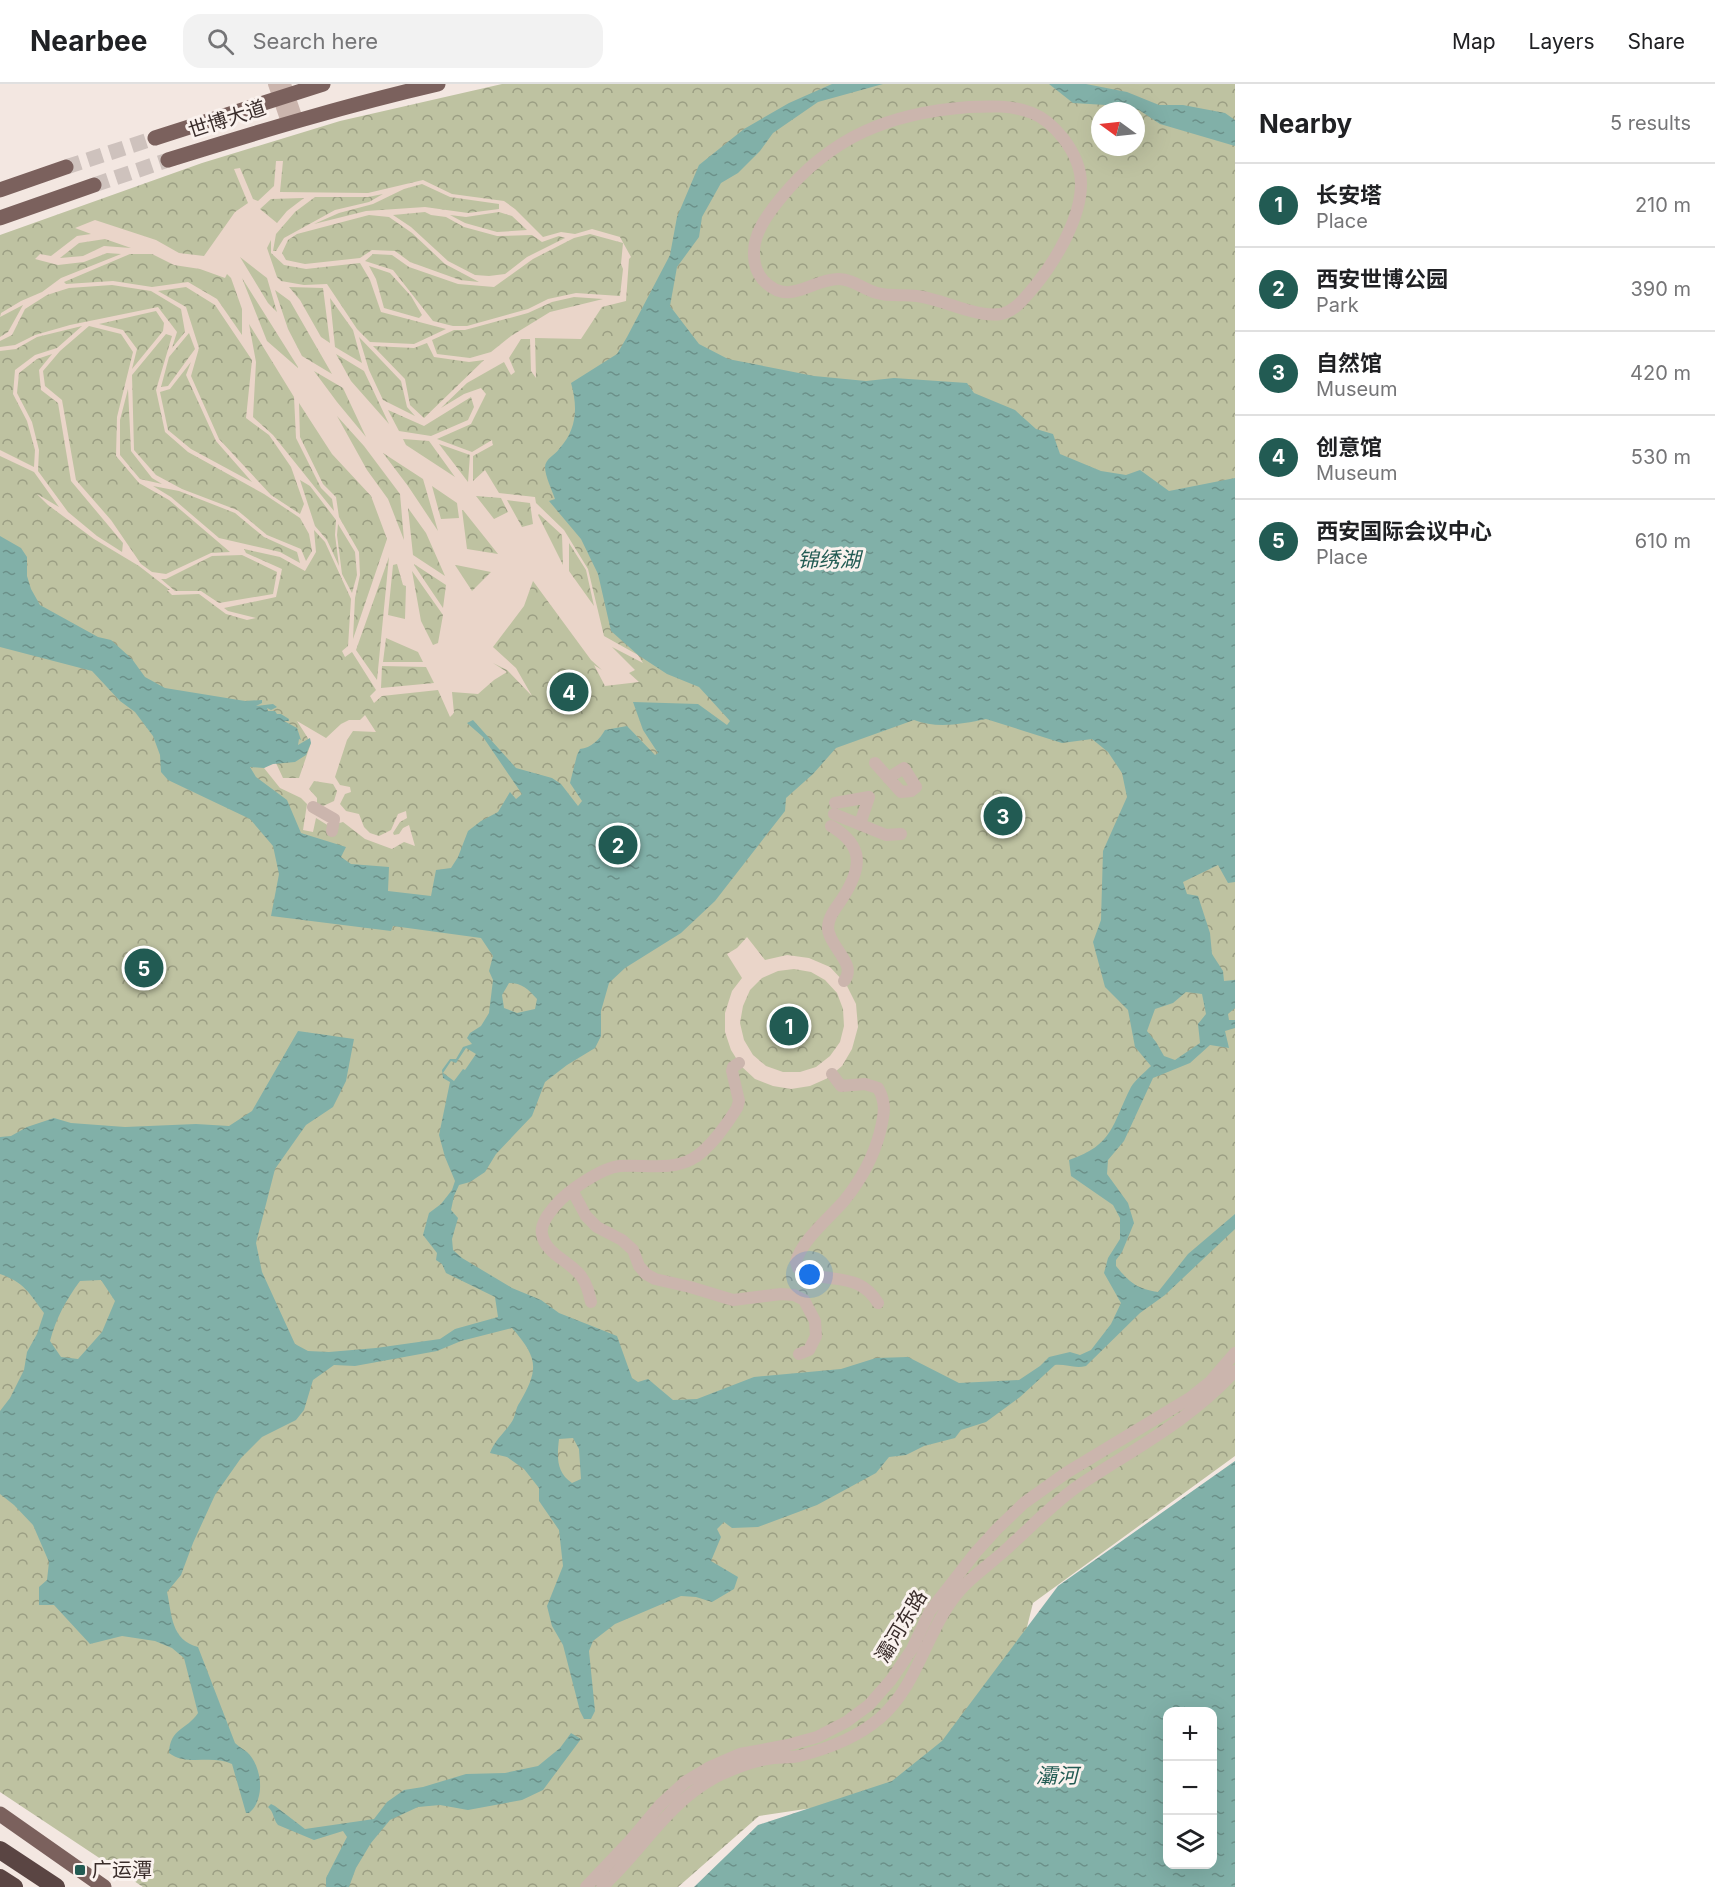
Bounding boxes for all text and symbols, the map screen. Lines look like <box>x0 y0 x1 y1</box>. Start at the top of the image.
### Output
search box <box>183 14 603 68</box>
text: Nearbee <box>30 24 147 58</box>
icon: search <box>204 25 237 58</box>
text: Search here <box>252 28 378 54</box>
text: Map <box>1452 29 1496 54</box>
text: Layers <box>1529 29 1595 54</box>
text: Share <box>1628 29 1685 54</box>
street label: 世博大道 <box>185 95 269 143</box>
north arrow <box>1091 102 1145 156</box>
text: Nearby <box>1259 108 1352 139</box>
text: 5 results <box>1610 111 1691 135</box>
text: 长安塔 <box>1316 182 1382 208</box>
text: 1 <box>1274 193 1283 217</box>
text: 210 m <box>1635 193 1691 217</box>
text: Place <box>1316 209 1368 233</box>
text: 西安世博公园 <box>1316 266 1448 292</box>
text: 2 <box>1272 277 1285 301</box>
text: 390 m <box>1630 277 1691 301</box>
text: Park <box>1316 293 1359 317</box>
text: 自然馆 <box>1316 350 1382 376</box>
text: 3 <box>1272 361 1285 385</box>
text: 420 m <box>1630 361 1691 385</box>
text: Museum <box>1316 377 1397 401</box>
text: 创意馆 <box>1316 434 1382 460</box>
text: 4 <box>1272 445 1285 469</box>
text: 530 m <box>1631 445 1691 469</box>
text: Museum <box>1316 461 1397 485</box>
text: 西安国际会议中心 <box>1316 518 1492 544</box>
text: 5 <box>1272 529 1285 553</box>
text: 610 m <box>1635 529 1691 553</box>
text: Place <box>1316 545 1368 569</box>
water label: 锦绣湖 <box>798 547 863 572</box>
pin: 4 <box>550 670 588 714</box>
pin: 3 <box>984 794 1022 838</box>
pin: 2 <box>598 822 638 867</box>
pin: 5 <box>124 946 164 990</box>
pin: 1 <box>770 1004 808 1048</box>
your location <box>795 1260 824 1289</box>
street label: 灞河东路 <box>870 1586 932 1666</box>
map controls <box>1163 1707 1217 1869</box>
button: + <box>1163 1707 1217 1761</box>
button: − <box>1163 1761 1217 1815</box>
water label: 灞河 <box>1036 1763 1082 1788</box>
button: layers <box>1163 1815 1217 1869</box>
place label: 广运潭 <box>92 1858 152 1882</box>
marker: 广运潭 <box>73 1863 87 1877</box>

